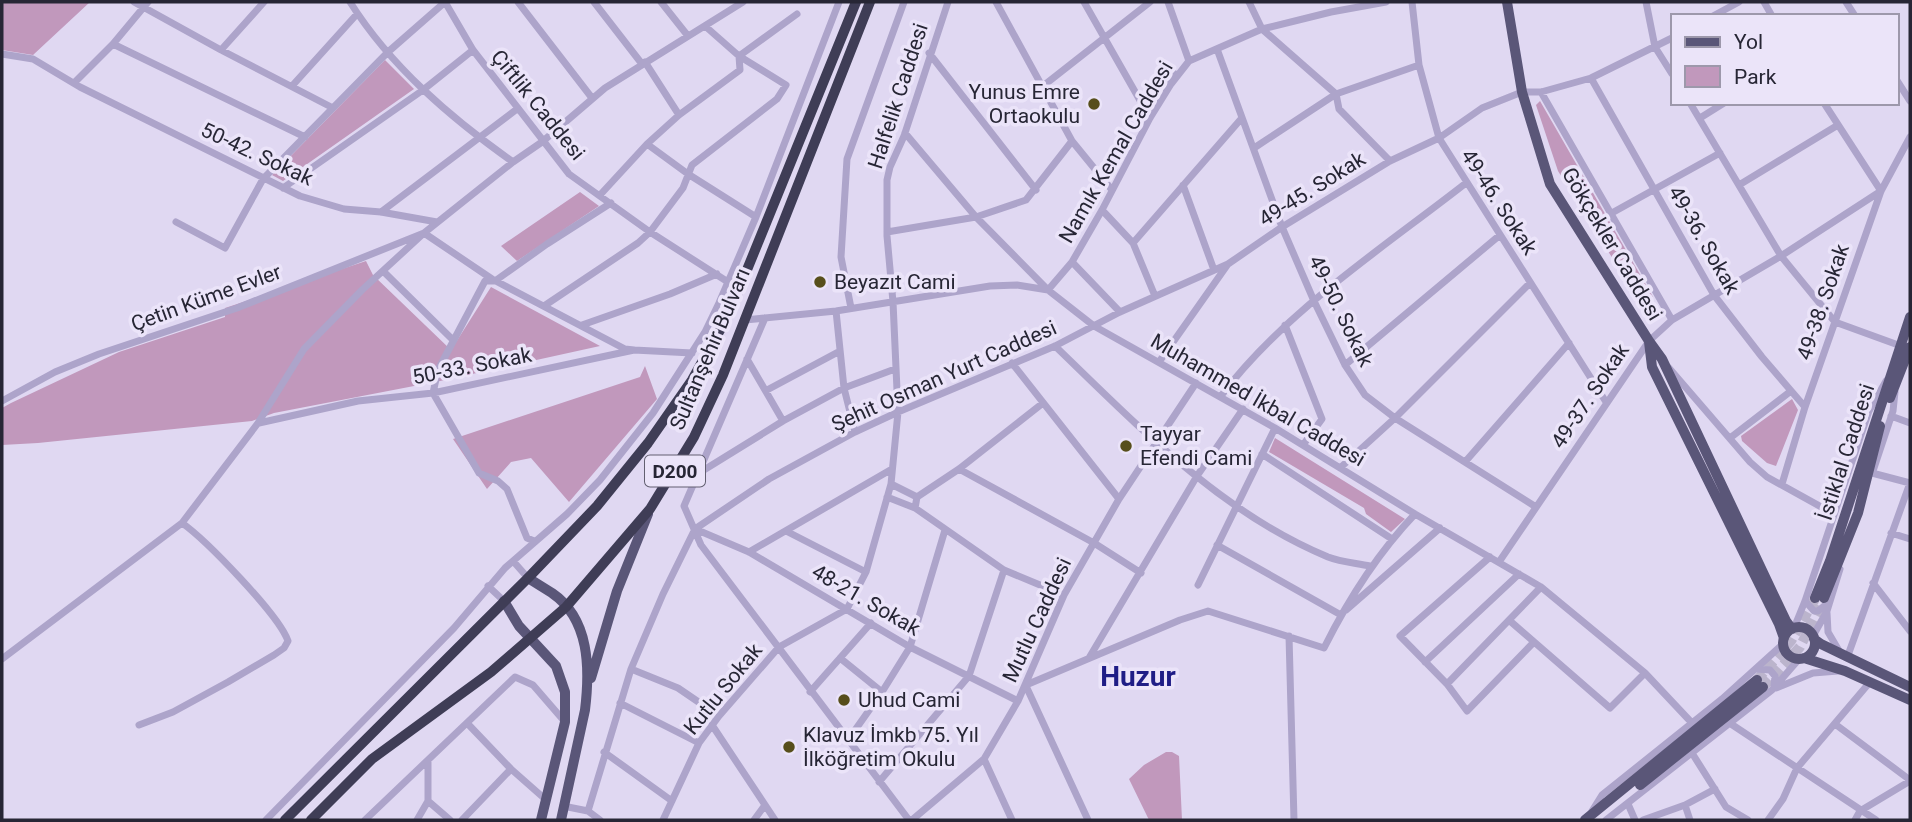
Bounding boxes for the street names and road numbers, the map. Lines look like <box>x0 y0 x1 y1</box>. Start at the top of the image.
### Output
street label: Halfelik Caddesi <box>863 20 933 172</box>
street label: Çiftlik Caddesi <box>486 45 590 165</box>
street label: Namık Kemal Caddesi <box>1054 57 1178 247</box>
street label: 50-42. Sokak <box>197 118 317 191</box>
street label: 49-46. Sokak <box>1456 145 1542 260</box>
street label: 49-45. Sokak <box>1254 147 1370 231</box>
street label: Gökçekler Caddesi <box>1557 163 1667 325</box>
street label: 49-36. Sokak <box>1663 182 1745 299</box>
street label: 49-38. Sokak <box>1792 241 1854 363</box>
street label: 49-50. Sokak <box>1304 251 1378 371</box>
street label: Çetin Küme Evler <box>128 260 284 336</box>
street label: Sultanşehir Bulvarı <box>665 264 755 434</box>
street label: Şehit Osman Yurt Caddesi <box>828 315 1060 437</box>
street label: Muhammed İkbal Caddesi <box>1146 329 1370 471</box>
street label: 49-37. Sokak <box>1546 339 1634 453</box>
street label: 50-33. Sokak <box>410 343 534 389</box>
street label: İstiklal Caddesi <box>1813 381 1879 523</box>
road number: D200 <box>645 456 705 486</box>
street label: Mutlu Caddesi <box>998 554 1076 686</box>
street label: 48-21. Sokak <box>808 559 925 641</box>
street label: Kutlu Sokak <box>679 638 767 739</box>

